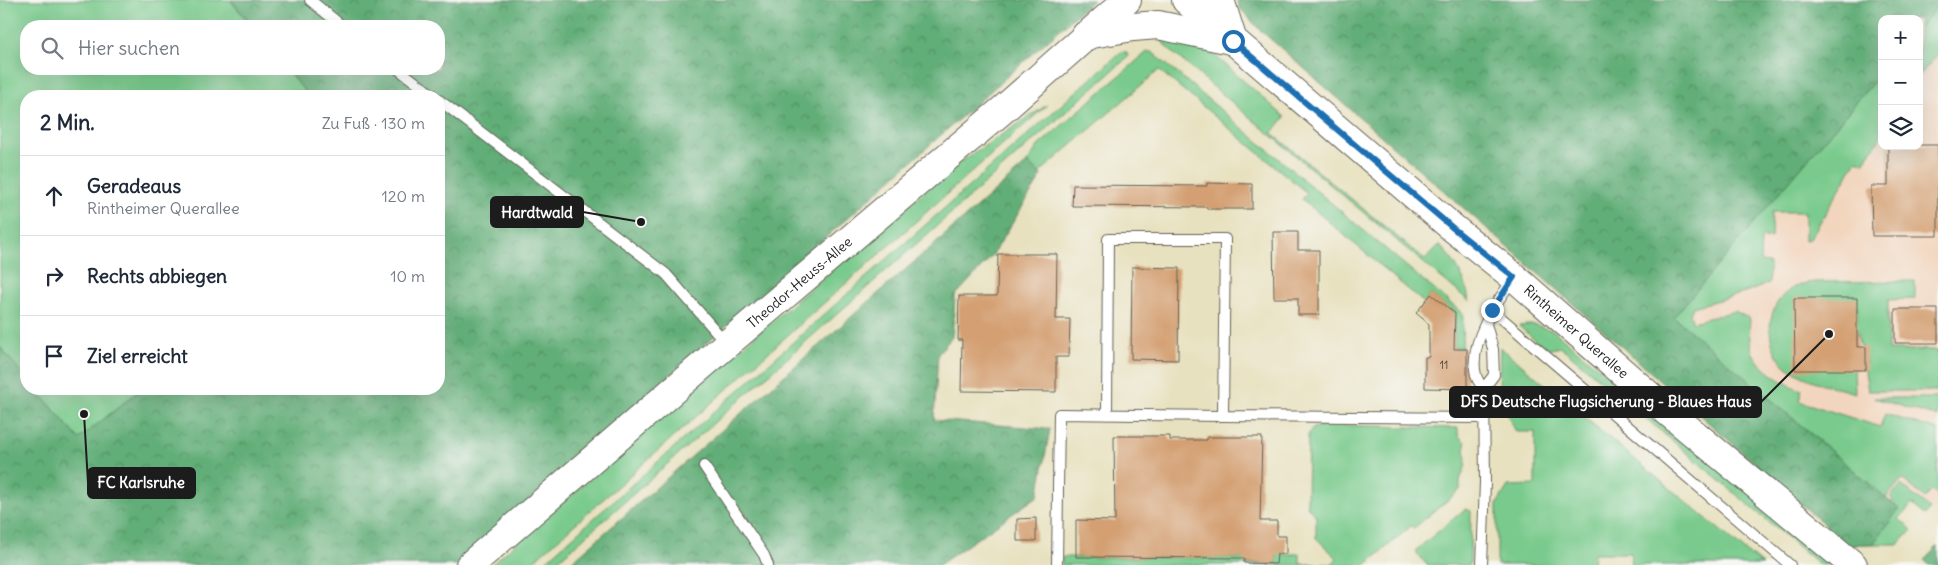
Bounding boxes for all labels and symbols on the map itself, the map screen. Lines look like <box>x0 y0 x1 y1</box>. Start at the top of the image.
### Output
route start <box>1222 30 1245 53</box>
callout: Hardtwald <box>491 197 583 227</box>
text: Hardtwald <box>501 203 573 222</box>
street label: Theodor-Heuss-Allee <box>743 233 856 332</box>
street label: Rintheimer Querallee <box>1520 281 1632 382</box>
route end <box>1481 299 1504 322</box>
house number: 11 <box>1440 358 1448 372</box>
callout: DFS Deutsche Flugsicherung - Blaues Haus <box>1450 387 1761 417</box>
text: DFS Deutsche Flugsicherung - Blaues Haus <box>1460 392 1752 412</box>
callout: FC Karlsruhe <box>88 468 195 498</box>
text: FC Karlsruhe <box>97 473 185 492</box>

